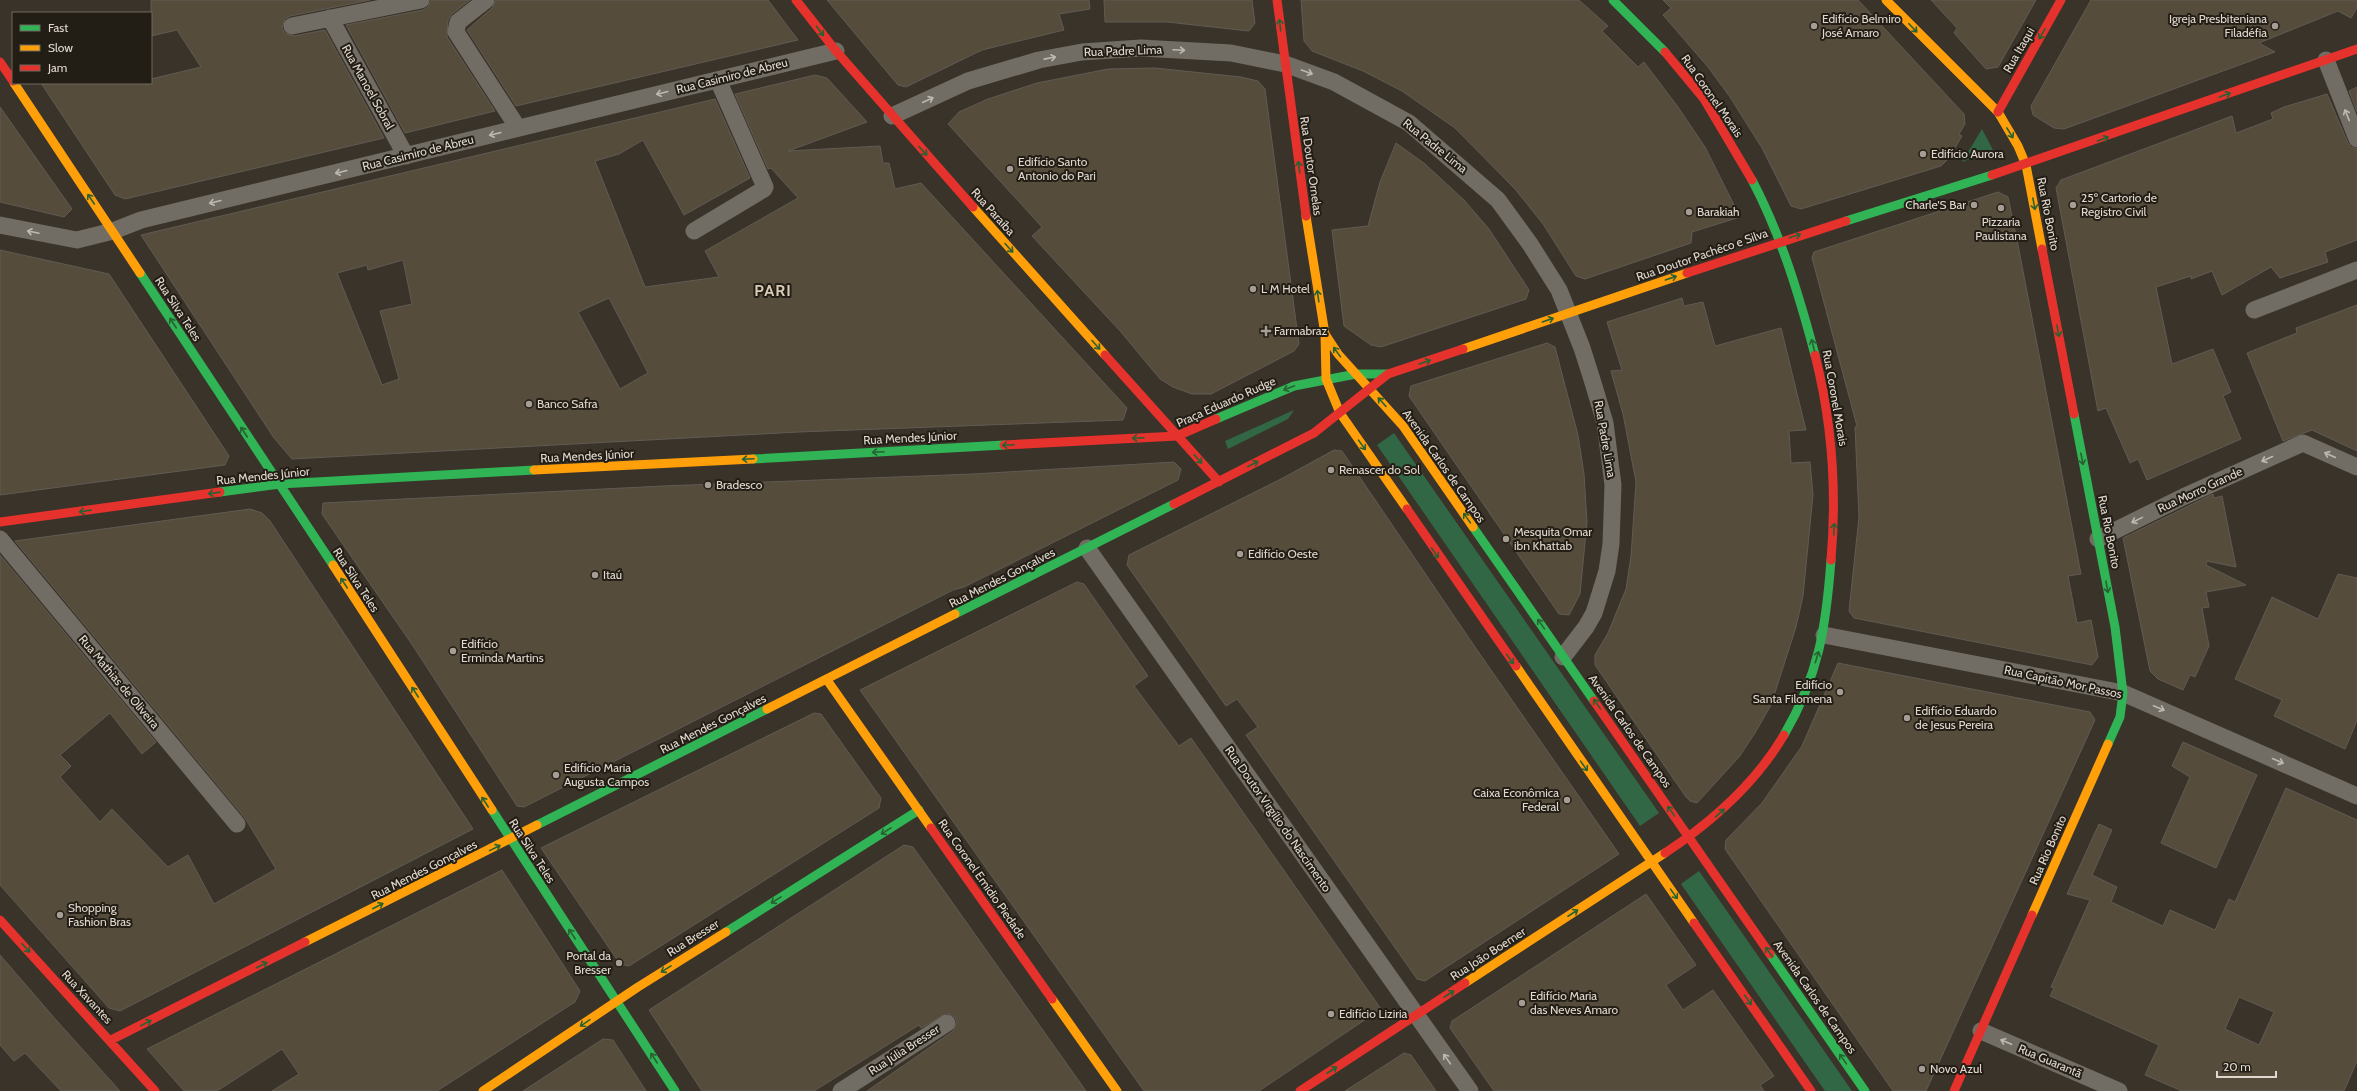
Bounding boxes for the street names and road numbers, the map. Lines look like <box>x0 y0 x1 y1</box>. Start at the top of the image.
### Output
street label: Rua Itaqui <box>2000 24 2038 75</box>
street label: Rua Manoel Sobral <box>339 42 398 132</box>
street label: Rua Padre Lima <box>1084 42 1163 59</box>
street label: Rua Coronel Morais <box>1678 51 1747 140</box>
street label: Rua Casimiro de Abreu <box>675 54 789 97</box>
street label: Rua Doutor Ornelas <box>1297 115 1326 216</box>
street label: Rua Padre Lima <box>1400 115 1471 176</box>
street label: Rua Casimiro de Abreu <box>361 131 475 174</box>
street label: Rua Rio Bonito <box>2034 176 2063 252</box>
street label: Rua Paraíba <box>968 185 1019 239</box>
street label: Rua Doutor Pachêco e Silva <box>1634 225 1770 284</box>
street label: Rua Silva Teles <box>152 274 205 344</box>
street label: Rua Coronel Morais <box>1820 349 1851 447</box>
street label: Praça Eduardo Rudge <box>1174 373 1278 430</box>
street label: Rua Padre Lima <box>1591 399 1620 479</box>
street label: Avenida Carlos de Campos <box>1400 406 1489 525</box>
street label: Rua Mendes Júnior <box>863 428 957 447</box>
street label: Rua Mendes Júnior <box>540 446 634 465</box>
street label: Rua Mendes Júnior <box>216 463 310 488</box>
street label: Rua Morro Grande <box>2155 463 2245 516</box>
street label: Rua Rio Bonito <box>2095 494 2124 570</box>
street label: Rua Mendes Gonçalves <box>946 544 1057 611</box>
street label: Rua Silva Teles <box>330 545 383 615</box>
street label: Rua Mathias de Oliveira <box>76 632 163 732</box>
street label: Rua Capitão Mor Passos <box>2003 662 2123 701</box>
street label: Avenida Carlos de Campos <box>1586 671 1675 790</box>
street label: Rua Mendes Gonçalves <box>657 690 768 757</box>
street label: Rua Doutor Virgílio do Nascimento <box>1222 743 1335 895</box>
street label: Rua Rio Bonito <box>2026 812 2070 887</box>
street label: Rua Silva Teles <box>506 816 559 886</box>
street label: Rua Coronel Emídio Piedade <box>935 816 1030 942</box>
street label: Rua Mendes Gonçalves <box>368 836 479 903</box>
street label: Rua Bresser <box>664 916 722 959</box>
street label: Rua João Boemer <box>1447 924 1528 983</box>
street label: Avenida Carlos de Campos <box>1771 937 1860 1056</box>
street label: Rua Xavantes <box>59 967 116 1027</box>
street label: Rua Júlia Bresser <box>865 1021 942 1078</box>
street label: Rua Guarantã <box>2016 1040 2085 1081</box>

